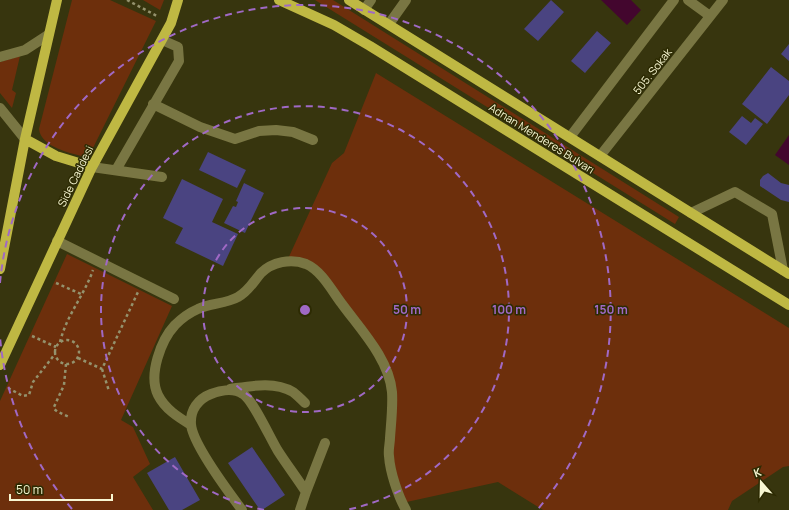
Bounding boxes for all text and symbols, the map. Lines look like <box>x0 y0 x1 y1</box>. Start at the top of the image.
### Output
street label: 505. Sokak <box>629 44 675 97</box>
street label: Adnan Menderes Bulvarı <box>486 99 598 177</box>
street label: Side Caddesi <box>54 143 96 209</box>
text: 50 m <box>393 301 421 318</box>
text: 100 m <box>492 301 526 318</box>
text: 150 m <box>594 301 628 318</box>
centre of rings <box>298 303 312 317</box>
north arrow <box>741 462 781 502</box>
text: K <box>751 464 764 480</box>
scale bar <box>10 476 112 502</box>
text: 50 m <box>16 481 43 498</box>

